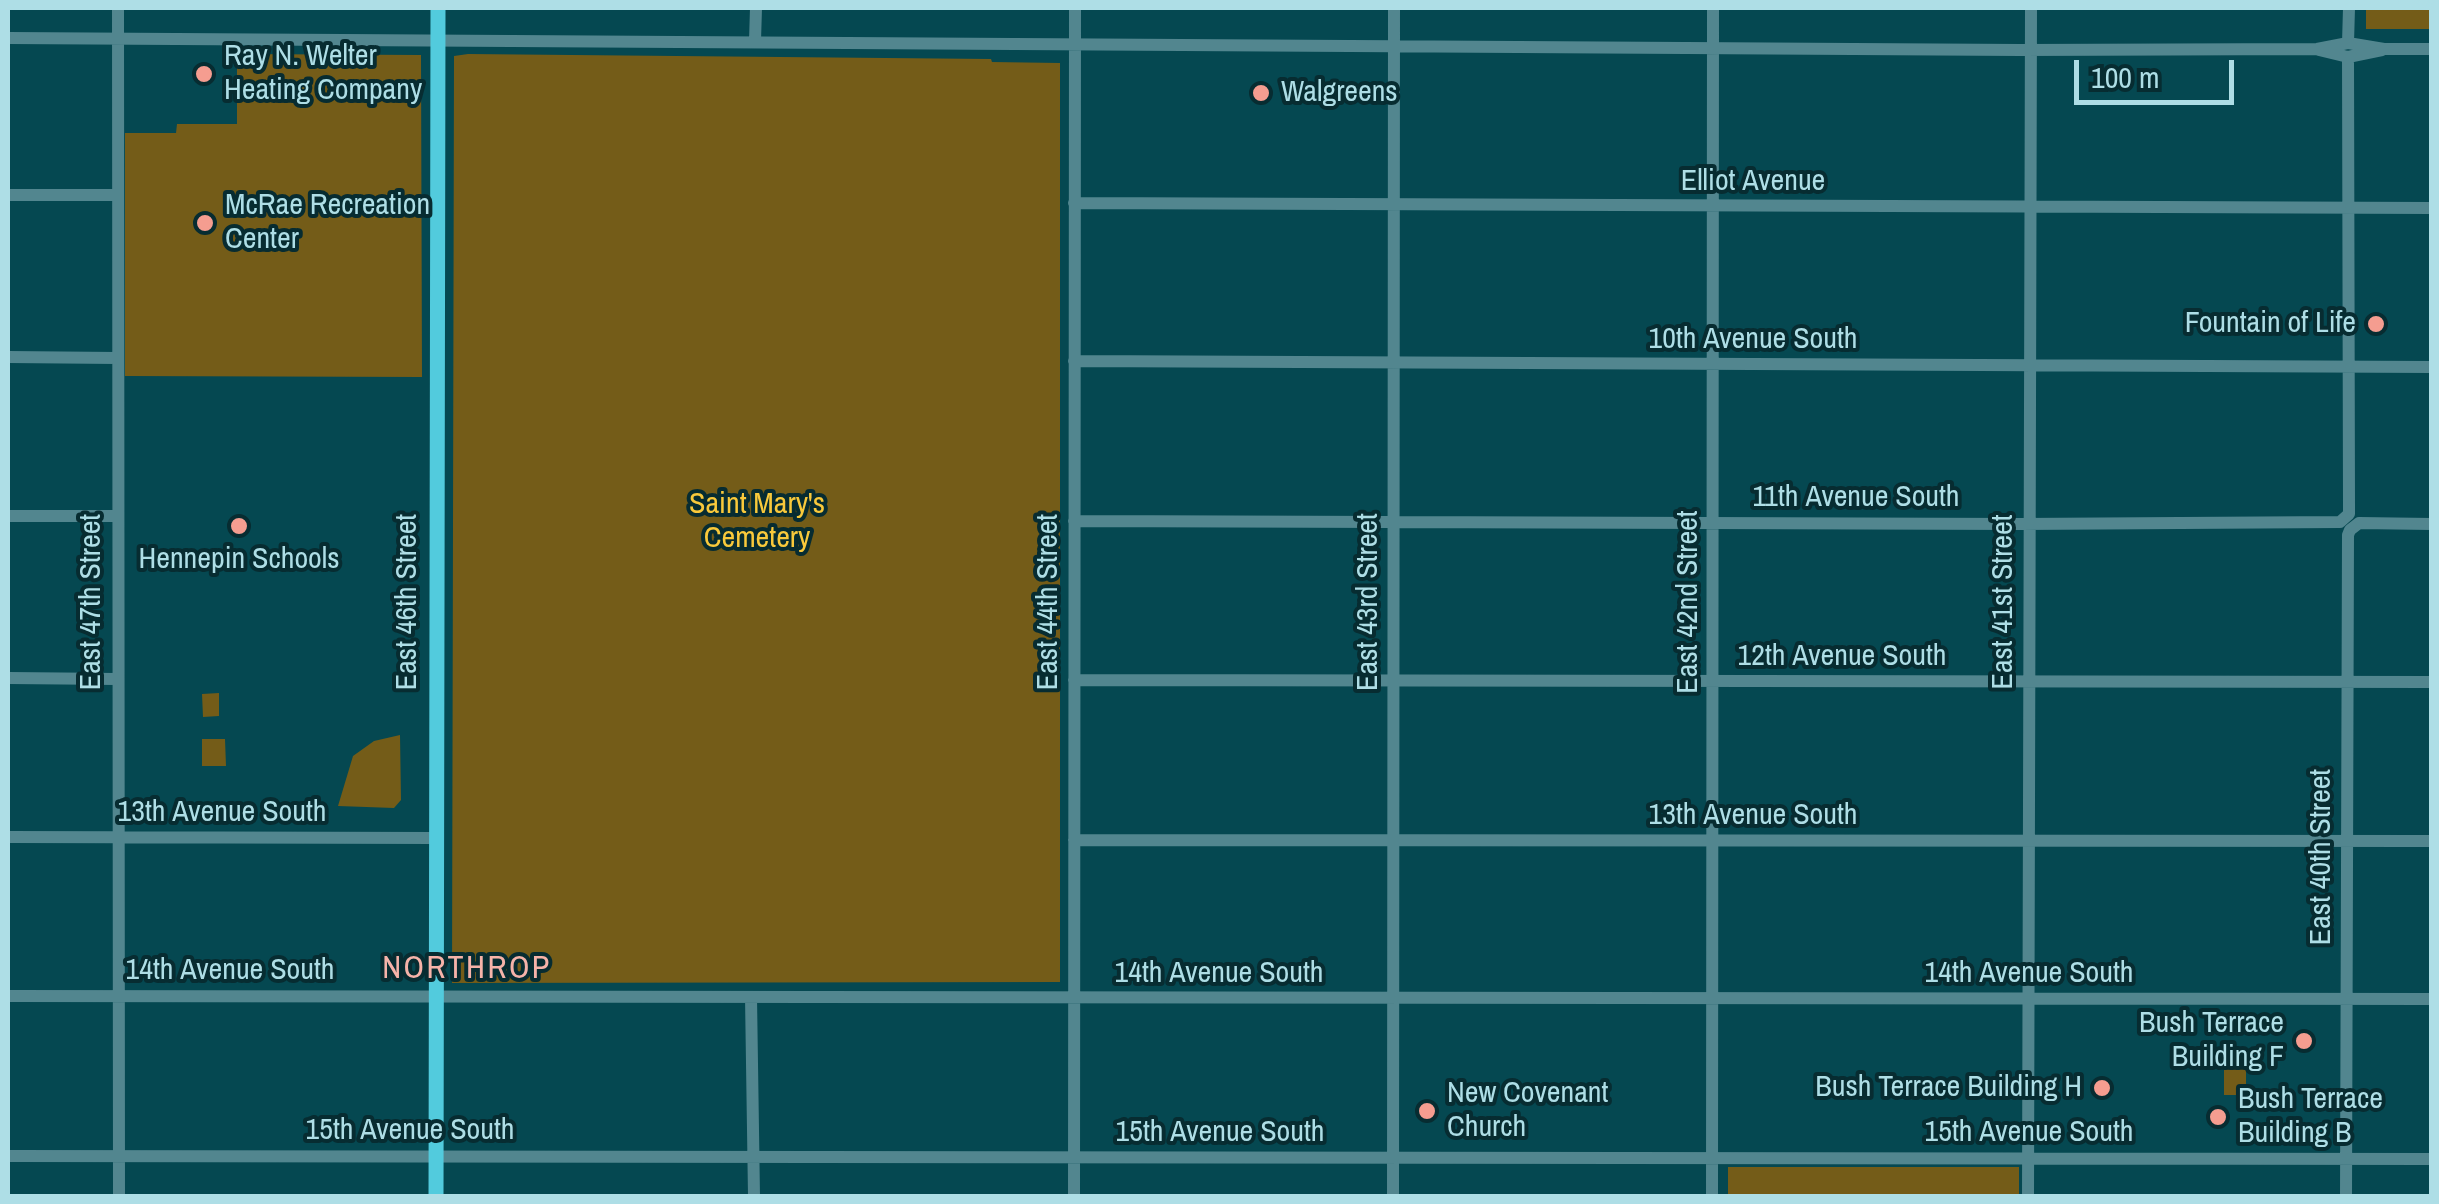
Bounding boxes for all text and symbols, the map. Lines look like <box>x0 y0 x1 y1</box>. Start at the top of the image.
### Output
place label: Ray N. Welter Heating Company <box>224 39 422 110</box>
scale bar <box>2079 40 2239 102</box>
text: 100 m <box>2091 57 2159 97</box>
marker: Ray N. Welter Heating Company <box>193 63 215 85</box>
place label: Walgreens <box>1281 75 1398 111</box>
marker: Walgreens <box>1250 82 1272 104</box>
street label: Elliot Avenue <box>1681 164 1825 200</box>
place label: McRae Recreation Center <box>225 188 430 258</box>
marker: McRae Recreation Center <box>194 212 216 234</box>
place label: Fountain of Life <box>2185 306 2356 342</box>
marker: Fountain of Life <box>2365 313 2387 335</box>
street label: 10th Avenue South <box>1649 322 1857 358</box>
street label: 11th Avenue South <box>1752 480 1960 516</box>
park label: Saint Mary's Cemetery <box>689 487 825 558</box>
street label: East 42nd Street <box>1671 510 1707 694</box>
street label: East 43rd Street <box>1351 513 1387 691</box>
street label: East 47th Street <box>74 514 110 690</box>
street label: East 46th Street <box>390 514 426 690</box>
street label: East 44th Street <box>1031 514 1067 690</box>
street label: East 41st Street <box>1986 514 2022 690</box>
marker: Hennepin Schools <box>228 515 250 537</box>
place label: Hennepin Schools <box>138 542 340 578</box>
street label: 12th Avenue South <box>1738 639 1946 675</box>
street label: East 40th Street <box>2304 769 2340 945</box>
street label: 13th Avenue South <box>118 795 326 831</box>
street label: 13th Avenue South <box>1649 798 1857 834</box>
district label: NORTHROP <box>382 950 552 988</box>
street label: 14th Avenue South <box>126 953 334 989</box>
street label: 14th Avenue South <box>1115 956 1323 992</box>
street label: 14th Avenue South <box>1925 956 2133 992</box>
place label: Bush Terrace Building F <box>2139 1006 2284 1076</box>
marker: Bush Terrace Building F <box>2293 1030 2315 1052</box>
place label: Bush Terrace Building H <box>1815 1070 2082 1106</box>
place label: New Covenant Church <box>1447 1076 1608 1146</box>
marker: Bush Terrace Building H <box>2091 1077 2113 1099</box>
place label: Bush Terrace Building B <box>2238 1082 2383 1152</box>
marker: New Covenant Church <box>1416 1100 1438 1122</box>
marker: Bush Terrace Building B <box>2207 1106 2229 1128</box>
street label: 15th Avenue South <box>306 1113 514 1149</box>
street label: 15th Avenue South <box>1116 1115 1324 1151</box>
street label: 15th Avenue South <box>1925 1115 2133 1151</box>

